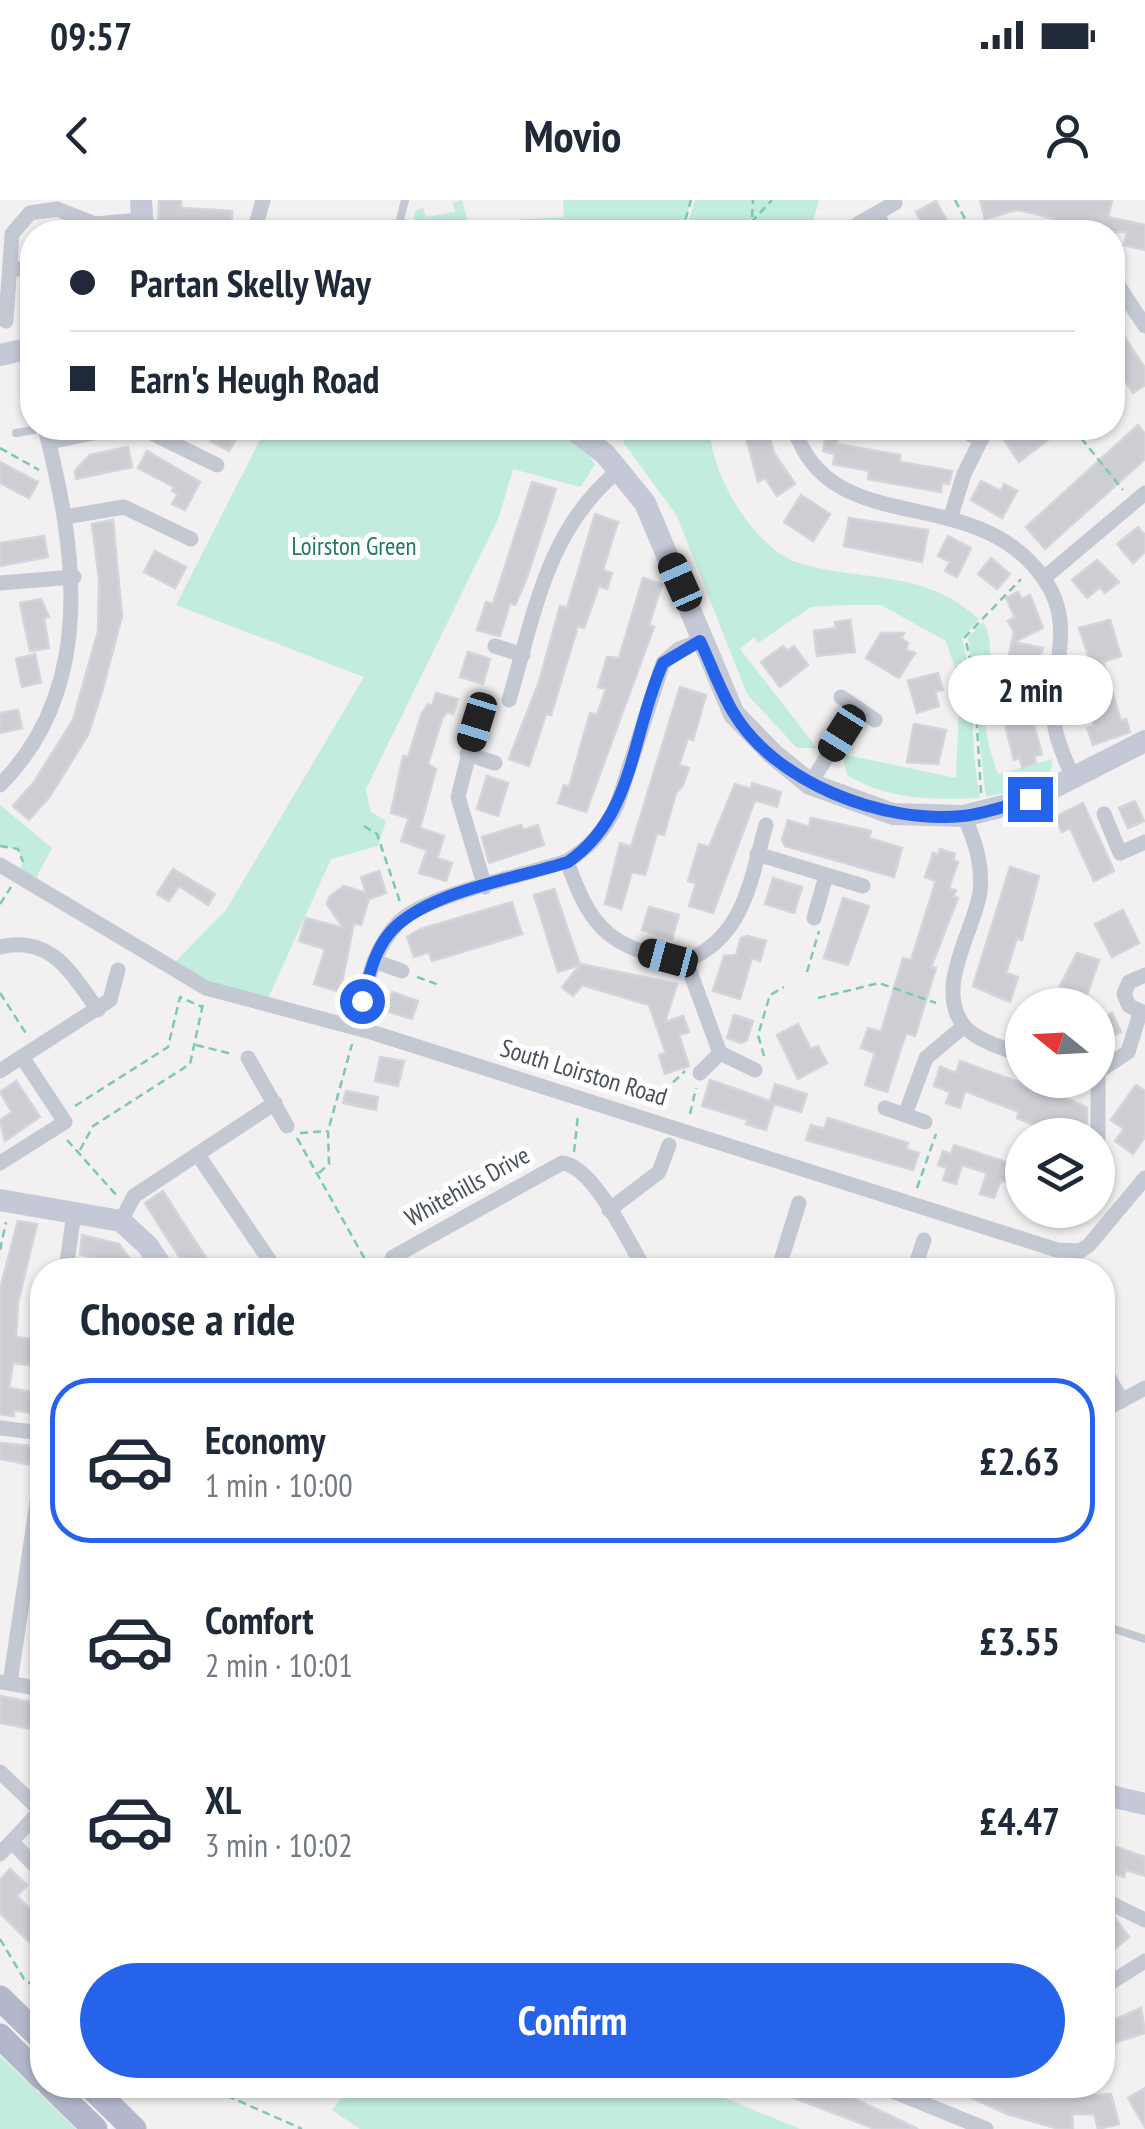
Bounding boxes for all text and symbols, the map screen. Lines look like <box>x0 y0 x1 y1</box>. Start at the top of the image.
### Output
text: 09:57 <box>50 11 132 60</box>
text: Movio <box>524 106 621 164</box>
icon: back <box>50 108 105 163</box>
icon: person <box>1040 108 1095 163</box>
text: Partan Skelly Way <box>130 258 371 307</box>
text: Earn's Heugh Road <box>130 354 379 403</box>
park label: Loirston Green <box>291 530 417 562</box>
car <box>654 548 706 616</box>
callout: 2 min <box>948 654 1112 724</box>
text: 2 min <box>998 669 1063 711</box>
car <box>454 689 500 755</box>
car <box>813 700 871 766</box>
route end <box>1008 777 1053 822</box>
car <box>635 936 701 980</box>
route start <box>340 979 385 1024</box>
north arrow <box>1005 988 1115 1098</box>
map controls <box>1005 988 1115 1228</box>
street label: South Loirston Road <box>497 1031 671 1113</box>
button: layers <box>1005 1118 1115 1228</box>
street label: Whitehills Drive <box>399 1139 535 1233</box>
text: Choose a ride <box>80 1289 295 1347</box>
text: Economy <box>205 1415 325 1464</box>
icon: car <box>85 1416 175 1506</box>
text: £2.63 <box>979 1436 1060 1485</box>
text: 1 min · 10:00 <box>205 1464 353 1506</box>
text: Comfort <box>205 1595 314 1644</box>
icon: car <box>85 1596 175 1686</box>
text: £3.55 <box>979 1616 1060 1665</box>
text: 2 min · 10:01 <box>205 1644 353 1686</box>
text: XL <box>205 1775 241 1824</box>
icon: car <box>85 1776 175 1866</box>
text: £4.47 <box>979 1796 1060 1845</box>
text: 3 min · 10:02 <box>205 1824 353 1866</box>
button: Confirm <box>80 1963 1065 2078</box>

